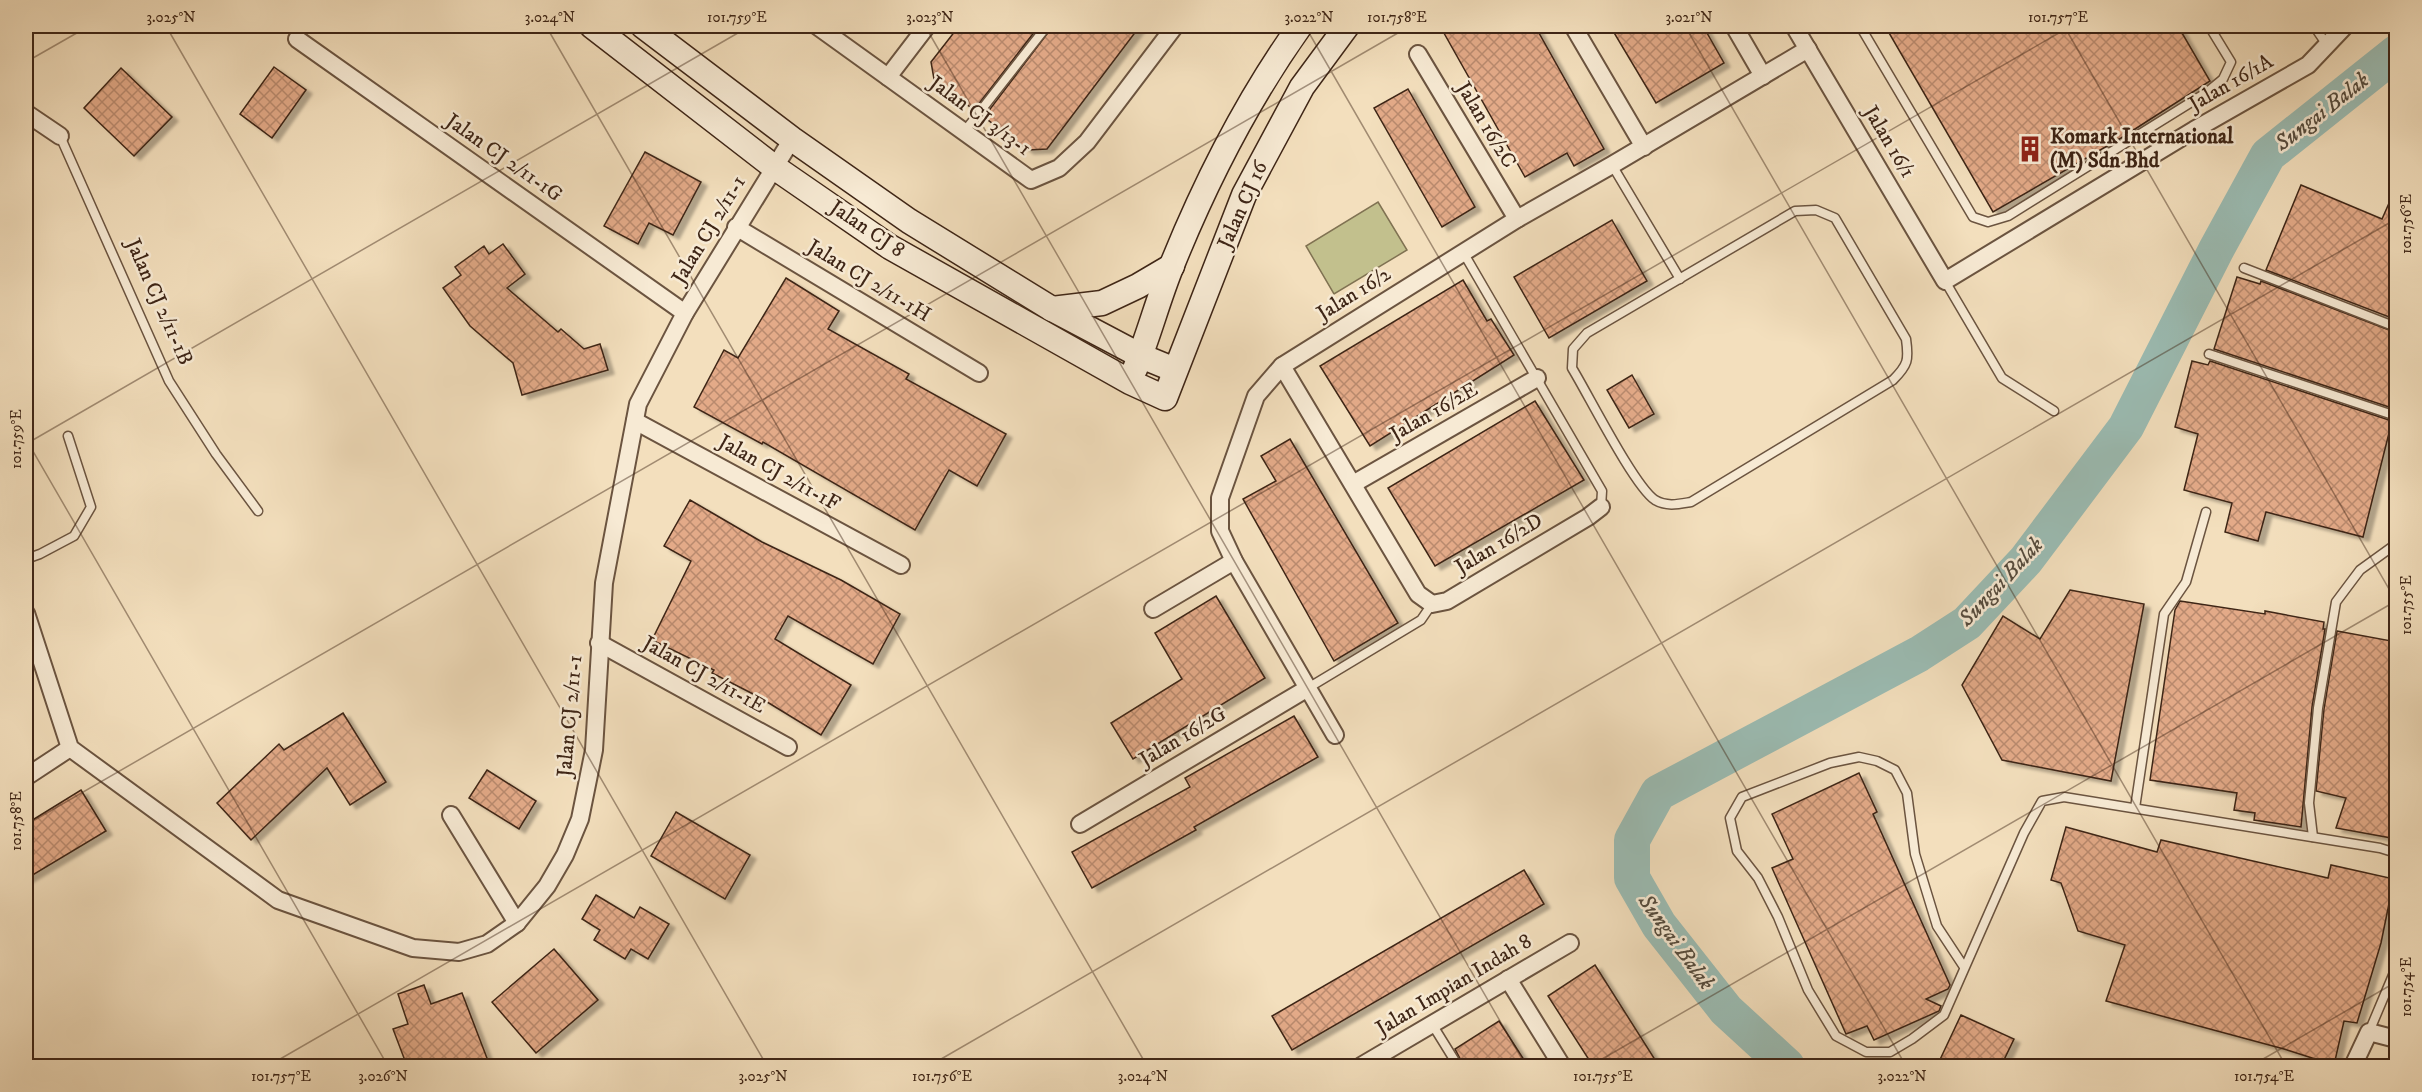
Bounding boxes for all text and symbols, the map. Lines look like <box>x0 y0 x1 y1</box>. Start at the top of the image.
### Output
text: 3.025°N <box>146 8 196 27</box>
text: 3.024°N <box>525 8 575 27</box>
text: 101.759°E <box>707 8 767 27</box>
text: 3.023°N <box>906 8 954 27</box>
text: 3.022°N <box>1284 8 1334 27</box>
text: 101.758°E <box>1367 8 1427 27</box>
text: 3.021°N <box>1665 8 1713 27</box>
text: 101.757°E <box>2028 8 2089 27</box>
street label: Jalan 16/1A <box>2183 48 2278 118</box>
water label: Sungai Balak <box>2269 66 2375 158</box>
street label: Jalan CJ 3/13-1 <box>922 69 1036 162</box>
street label: Jalan 16/2C <box>1449 75 1522 173</box>
street label: Jalan 16/1 <box>1856 99 1921 183</box>
street label: Jalan CJ 2/11-1G <box>439 107 568 208</box>
place label: Komark International (M) Sdn Bhd <box>2050 124 2234 174</box>
building icon: Komark International (M) Sdn Bhd <box>2015 134 2045 164</box>
street label: Jalan CJ 16 <box>1211 156 1274 255</box>
street label: Jalan CJ 2/11-1 <box>665 171 752 291</box>
street label: Jalan CJ 8 <box>823 193 910 264</box>
text: 101.756°E <box>2397 194 2416 254</box>
street label: Jalan CJ 2/11-1B <box>119 233 198 369</box>
street label: Jalan CJ 2/11-1H <box>801 233 936 328</box>
street label: Jalan 16/2 <box>1311 261 1396 328</box>
street label: Jalan 16/2E <box>1384 376 1483 449</box>
text: 101.759°E <box>7 409 26 469</box>
street label: Jalan CJ 2/11-1F <box>712 428 844 517</box>
street label: Jalan 16/2D <box>1449 508 1548 581</box>
water label: Sungai Balak <box>1952 531 2050 633</box>
text: 101.755°E <box>2397 575 2416 635</box>
street label: Jalan CJ 2/11-1E <box>636 629 770 720</box>
street label: Jalan CJ 2/11-1 <box>552 654 588 780</box>
street label: Jalan 16/2G <box>1133 701 1231 774</box>
text: 101.758°E <box>7 791 26 851</box>
water label: Sungai Balak <box>1632 888 1720 996</box>
street label: Jalan Impian Indah 8 <box>1370 928 1537 1043</box>
text: 101.754°E <box>2397 957 2416 1017</box>
text: 101.757°E <box>251 1067 312 1086</box>
text: 3.026°N <box>358 1067 408 1086</box>
text: 3.025°N <box>738 1067 788 1086</box>
text: 101.756°E <box>912 1067 972 1086</box>
text: 3.024°N <box>1118 1067 1168 1086</box>
text: 101.755°E <box>1573 1067 1633 1086</box>
text: 3.022°N <box>1877 1067 1927 1086</box>
text: 101.754°E <box>2234 1067 2294 1086</box>

